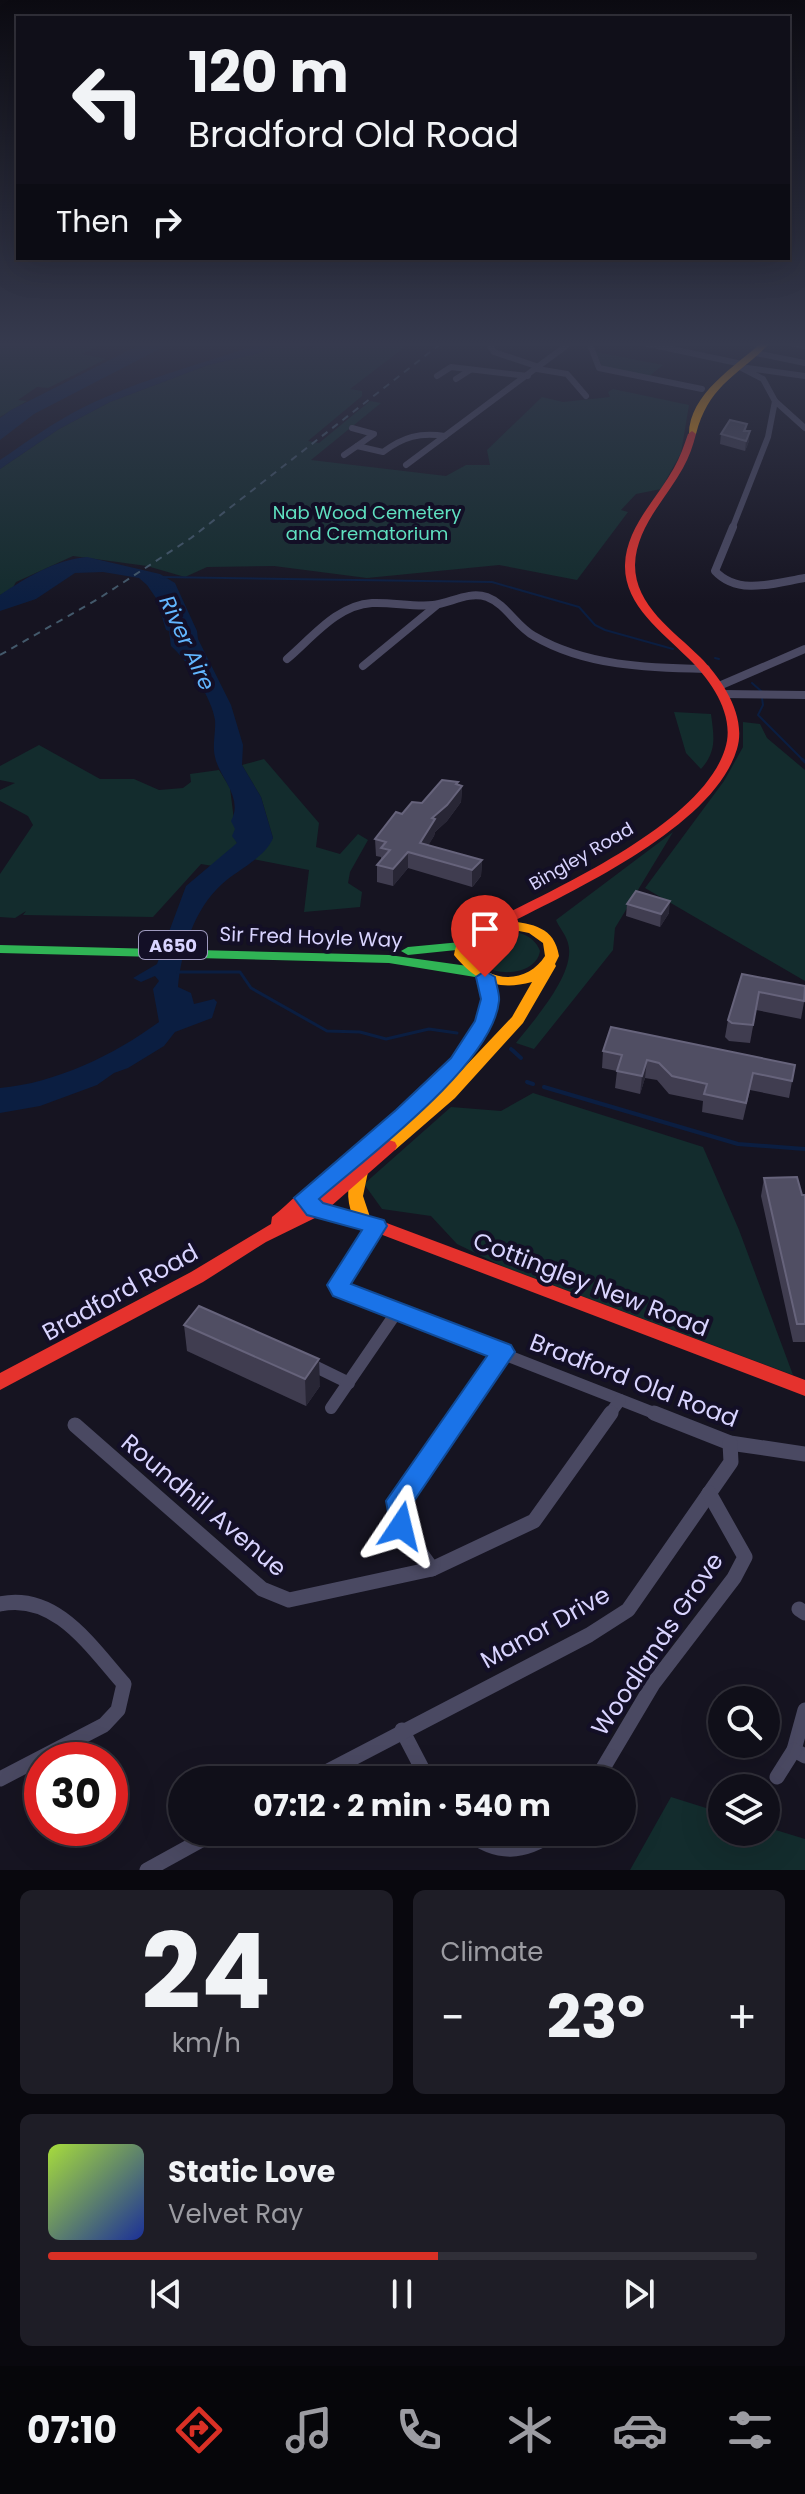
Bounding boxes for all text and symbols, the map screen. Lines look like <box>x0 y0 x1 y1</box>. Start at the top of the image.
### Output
text: 120 m <box>188 33 349 112</box>
icon: left <box>56 48 160 152</box>
text: Bradford Old Road <box>188 109 519 160</box>
text: Then <box>56 200 129 243</box>
icon: right <box>145 200 189 244</box>
park label: Nab Wood Cemetery and Crematorium <box>273 500 461 546</box>
water label: River Aire <box>151 590 223 696</box>
street label: Bingley Road <box>524 816 638 896</box>
pin <box>451 895 519 977</box>
icon: arrive <box>463 907 507 951</box>
street label: Sir Fred Hoyle Way <box>219 920 403 954</box>
road number: A650 <box>139 931 207 959</box>
street label: Cottingley New Road <box>468 1224 714 1344</box>
street label: Bradford Road <box>36 1236 204 1348</box>
street label: Bradford Old Road <box>525 1325 743 1435</box>
street label: Roundhill Avenue <box>114 1426 294 1584</box>
position arrow <box>359 1484 443 1568</box>
street label: Woodlands Grove <box>583 1546 731 1742</box>
street label: Manor Drive <box>474 1578 616 1676</box>
map controls <box>708 1686 780 1846</box>
button: search <box>708 1686 780 1758</box>
speed limit sign: 30 <box>24 1742 128 1846</box>
button: layers <box>708 1774 780 1846</box>
text: 07:12 · 2 min · 540 m <box>253 1784 551 1827</box>
text: 24 <box>141 1899 271 2044</box>
text: Climate <box>441 1934 543 1970</box>
text: 23° <box>547 1975 645 2059</box>
text: − <box>441 1987 465 2048</box>
text: + <box>727 1987 757 2048</box>
text: km/h <box>172 2025 241 2061</box>
text: Static Love <box>168 2150 335 2193</box>
text: Velvet Ray <box>168 2196 303 2232</box>
icon: previous <box>144 2272 188 2316</box>
icon: pause <box>380 2272 424 2316</box>
icon: next <box>617 2272 661 2316</box>
icon: directions <box>171 2402 227 2458</box>
icon: music <box>281 2402 337 2458</box>
icon: phone <box>391 2402 447 2458</box>
icon: climate <box>502 2402 558 2458</box>
icon: car <box>612 2402 668 2458</box>
icon: filters <box>722 2402 778 2458</box>
text: 07:10 <box>27 2405 117 2456</box>

